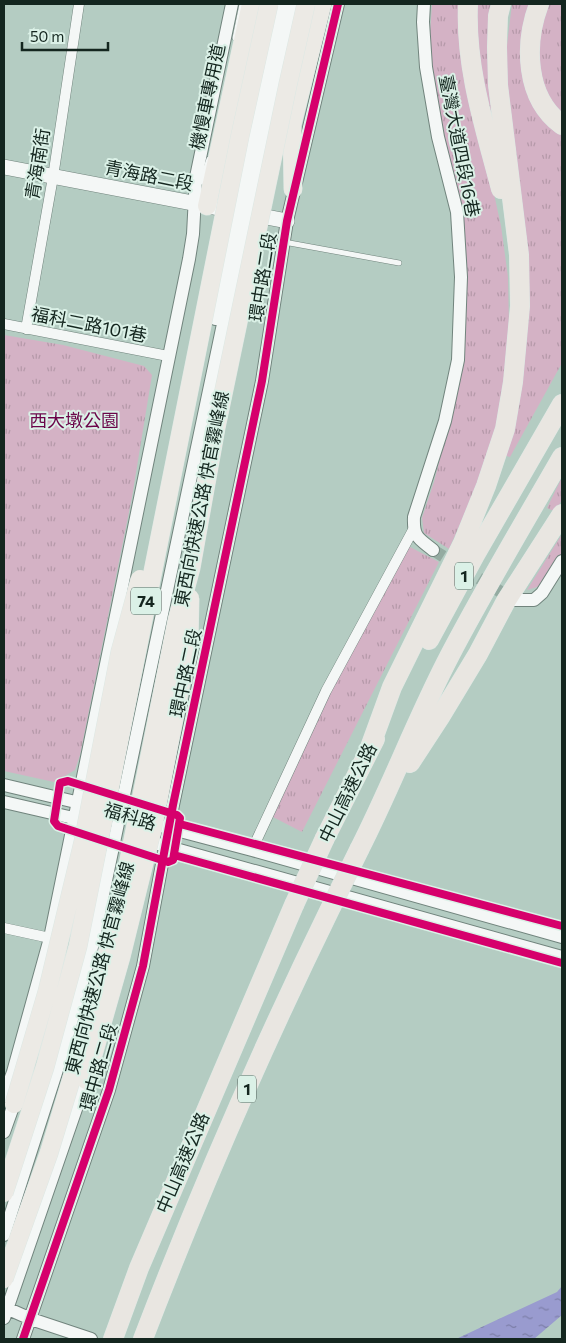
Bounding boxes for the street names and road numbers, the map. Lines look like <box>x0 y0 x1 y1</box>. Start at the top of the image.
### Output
street label: 機慢車專用道 <box>185 42 229 152</box>
street label: 臺灣大道四段16巷 <box>435 73 485 219</box>
street label: 青海南街 <box>21 127 54 201</box>
street label: 青海路二段 <box>103 156 195 194</box>
street label: 環中路二段 <box>244 231 280 323</box>
street label: 福科二路101巷 <box>30 302 149 346</box>
street label: 東西向快速公路 快官霧峰線 <box>169 389 233 609</box>
road number: 1 <box>455 562 473 590</box>
road number: 74 <box>131 588 161 614</box>
street label: 環中路二段 <box>165 626 205 719</box>
street label: 中山高速公路 <box>314 739 381 846</box>
street label: 福科路 <box>101 798 159 834</box>
street label: 東西向快速公路 快官霧峰線 <box>60 859 138 1077</box>
street label: 環中路二段 <box>75 1020 121 1113</box>
road number: 1 <box>238 1076 256 1102</box>
street label: 中山高速公路 <box>151 1109 213 1217</box>

